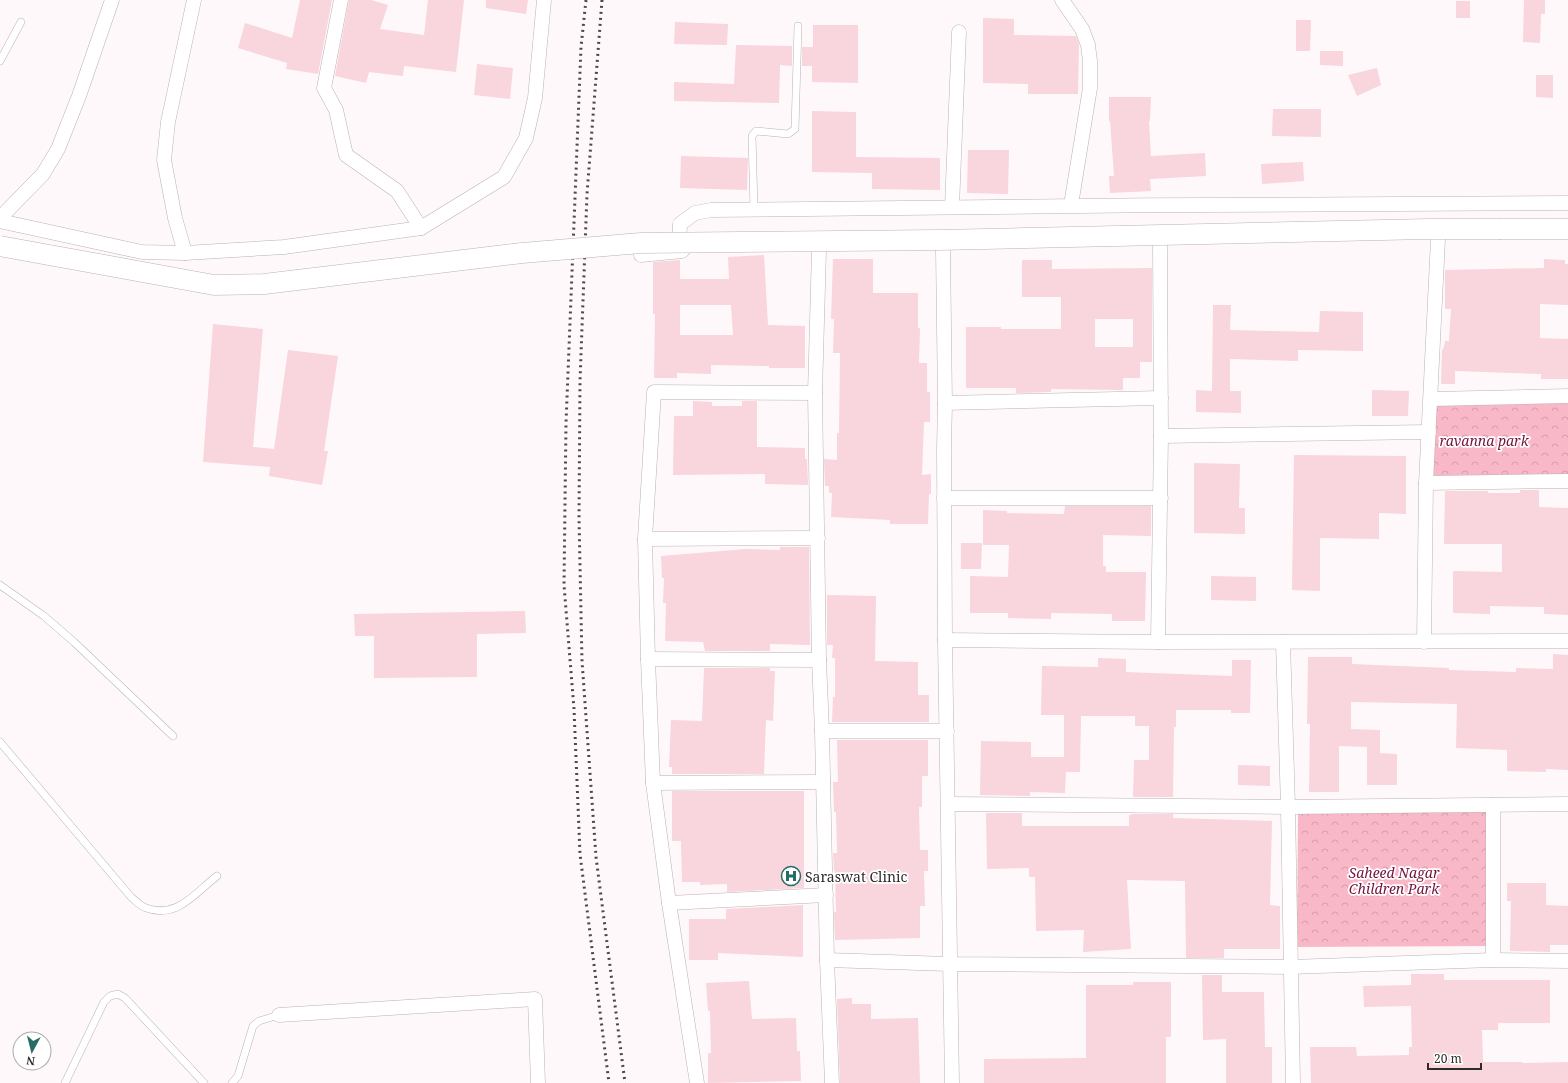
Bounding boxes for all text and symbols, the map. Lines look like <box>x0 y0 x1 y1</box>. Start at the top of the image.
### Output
park label: ravanna park <box>1439 431 1530 450</box>
park label: Saheed Nagar Children Park <box>1349 863 1440 898</box>
hospital icon: Saraswat Clinic <box>780 865 802 887</box>
place label: Saraswat Clinic <box>805 867 907 886</box>
north arrow <box>12 1031 52 1071</box>
scale bar <box>1428 1045 1481 1071</box>
text: 20 m <box>1434 1050 1462 1067</box>
text: N <box>25 1053 36 1069</box>

